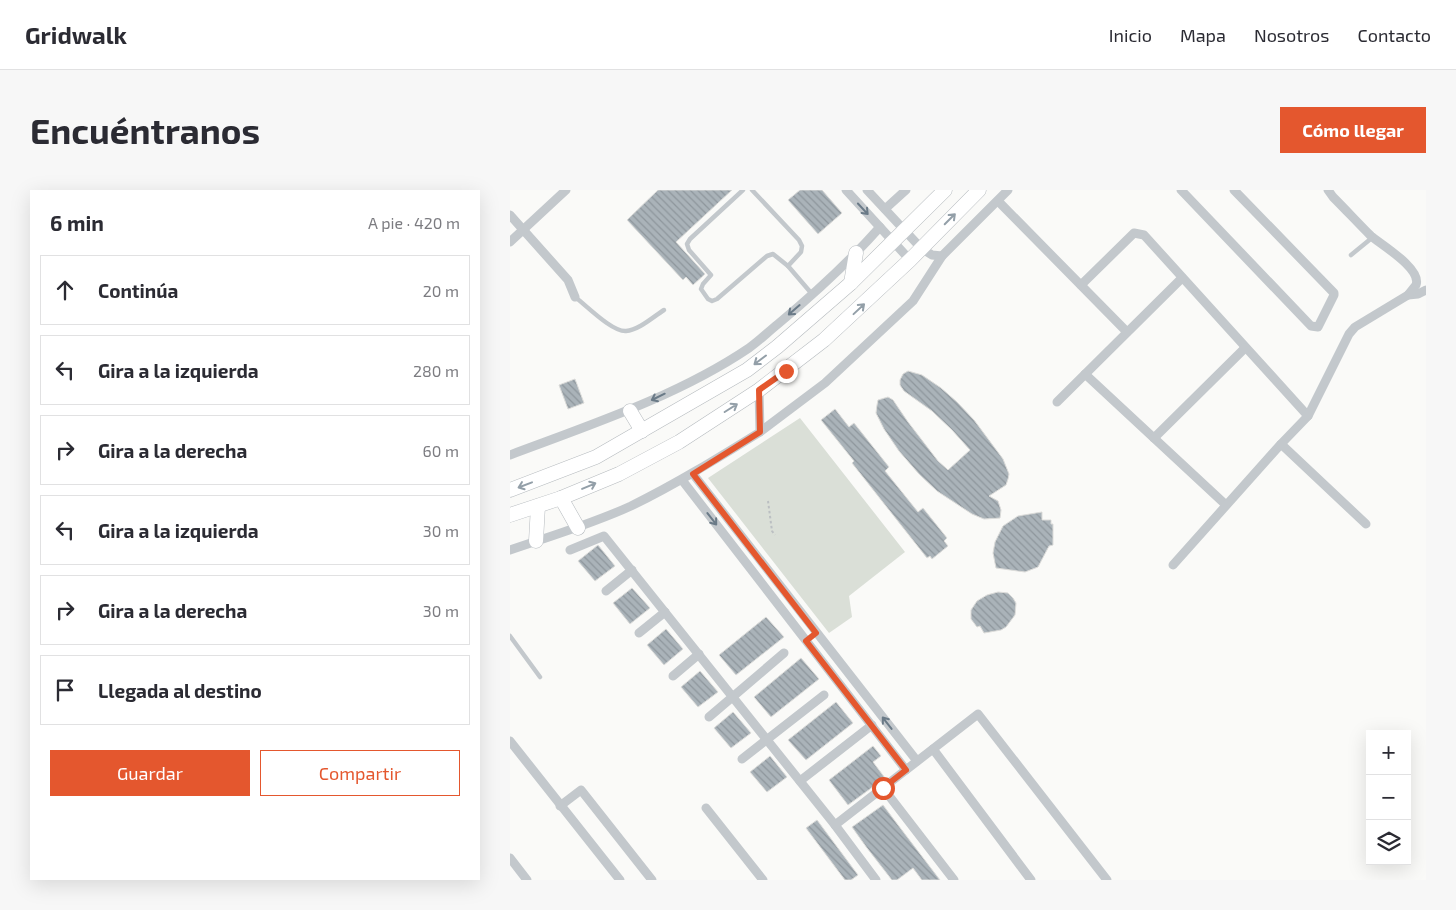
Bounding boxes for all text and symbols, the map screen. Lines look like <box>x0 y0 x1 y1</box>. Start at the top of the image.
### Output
text: Gridwalk <box>25 20 127 49</box>
text: Inicio <box>1109 24 1152 46</box>
text: Mapa <box>1180 24 1226 46</box>
text: Nosotros <box>1254 24 1329 46</box>
text: Contacto <box>1357 24 1431 46</box>
button: Cómo llegar <box>1280 107 1426 153</box>
text: Encuéntranos <box>30 109 260 151</box>
one-way arrow <box>857 202 869 215</box>
text: 6 min <box>50 210 104 235</box>
text: A pie · 420 m <box>368 213 460 232</box>
one-way arrow <box>944 213 956 225</box>
icon: ahead <box>51 276 79 304</box>
text: Continúa <box>98 279 178 302</box>
text: 20 m <box>423 281 459 300</box>
one-way arrow <box>852 303 865 315</box>
one-way arrow <box>788 304 801 316</box>
one-way arrow <box>753 355 767 365</box>
icon: left <box>51 356 79 384</box>
text: Gira a la izquierda <box>98 359 259 382</box>
route end <box>775 360 798 383</box>
text: 280 m <box>413 361 459 380</box>
one-way arrow <box>651 393 666 402</box>
one-way arrow <box>723 403 737 413</box>
icon: right <box>51 436 79 464</box>
text: Gira a la derecha <box>98 439 247 462</box>
text: 60 m <box>423 441 459 460</box>
one-way arrow <box>518 481 533 490</box>
one-way arrow <box>581 481 596 491</box>
one-way arrow <box>707 512 718 525</box>
icon: left <box>51 516 79 544</box>
text: Gira a la izquierda <box>98 519 259 542</box>
text: 30 m <box>423 521 459 540</box>
icon: right <box>51 596 79 624</box>
text: Gira a la derecha <box>98 599 247 622</box>
text: 30 m <box>423 601 459 620</box>
icon: arrive <box>51 676 79 704</box>
text: Llegada al destino <box>98 679 262 702</box>
one-way arrow <box>882 717 893 730</box>
map controls <box>1366 730 1411 865</box>
button: + <box>1366 730 1411 775</box>
button: Guardar <box>50 750 250 796</box>
button: Compartir <box>260 750 460 796</box>
button: − <box>1366 775 1411 820</box>
route start <box>872 777 895 800</box>
button: layers <box>1366 820 1411 865</box>

